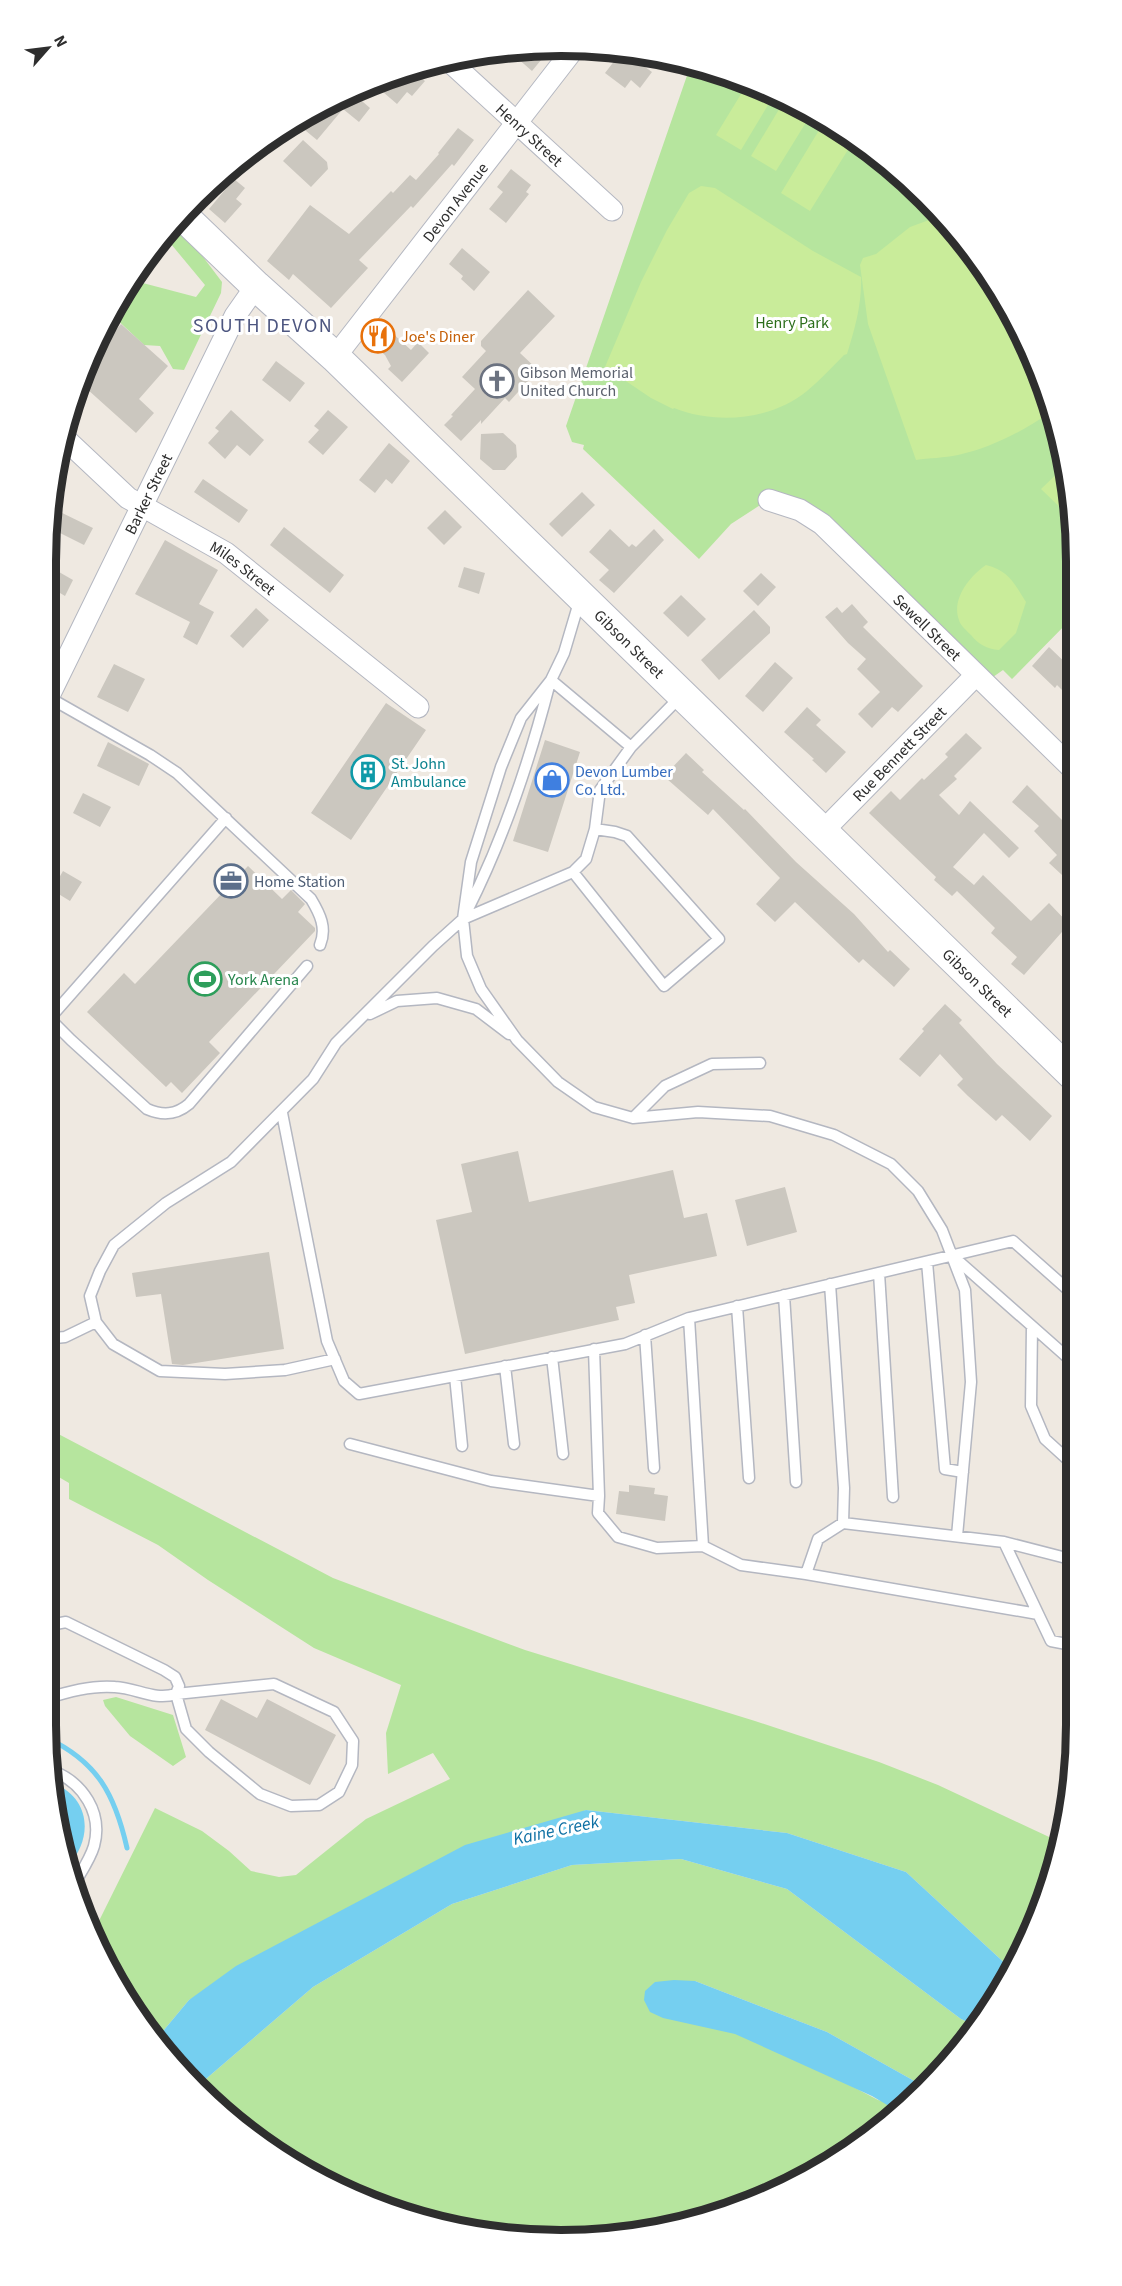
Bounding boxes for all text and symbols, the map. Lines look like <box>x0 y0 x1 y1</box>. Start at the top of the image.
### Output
north arrow <box>18 18 78 78</box>
text: N <box>48 32 73 51</box>
street label: Henry Street <box>491 99 568 172</box>
street label: Devon Avenue <box>418 158 494 247</box>
district label: SOUTH DEVON <box>193 312 333 340</box>
park label: Henry Park <box>755 312 829 334</box>
restaurant icon: Joe's Diner <box>360 318 396 354</box>
place label: Joe's Diner <box>401 326 475 348</box>
place label: Gibson Memorial United Church <box>520 362 633 402</box>
church icon: Gibson Memorial United Church <box>479 363 515 399</box>
street label: Barker Street <box>120 450 178 538</box>
street label: Miles Street <box>206 536 280 601</box>
street label: Sewell Street <box>888 589 966 666</box>
street label: Gibson Street <box>589 605 669 684</box>
street label: Rue Bennett Street <box>848 701 952 807</box>
place label: St. John Ambulance <box>391 753 466 793</box>
building icon: St. John Ambulance <box>350 754 386 790</box>
place label: Devon Lumber Co. Ltd. <box>575 761 673 801</box>
shop icon: Devon Lumber Co. Ltd. <box>534 762 570 798</box>
office icon: Home Station <box>213 863 249 899</box>
place label: Home Station <box>254 871 345 893</box>
street label: Gibson Street <box>937 944 1017 1023</box>
sports icon: York Arena <box>187 961 223 997</box>
place label: York Arena <box>227 969 299 991</box>
water label: Kaine Creek <box>511 1809 602 1852</box>

